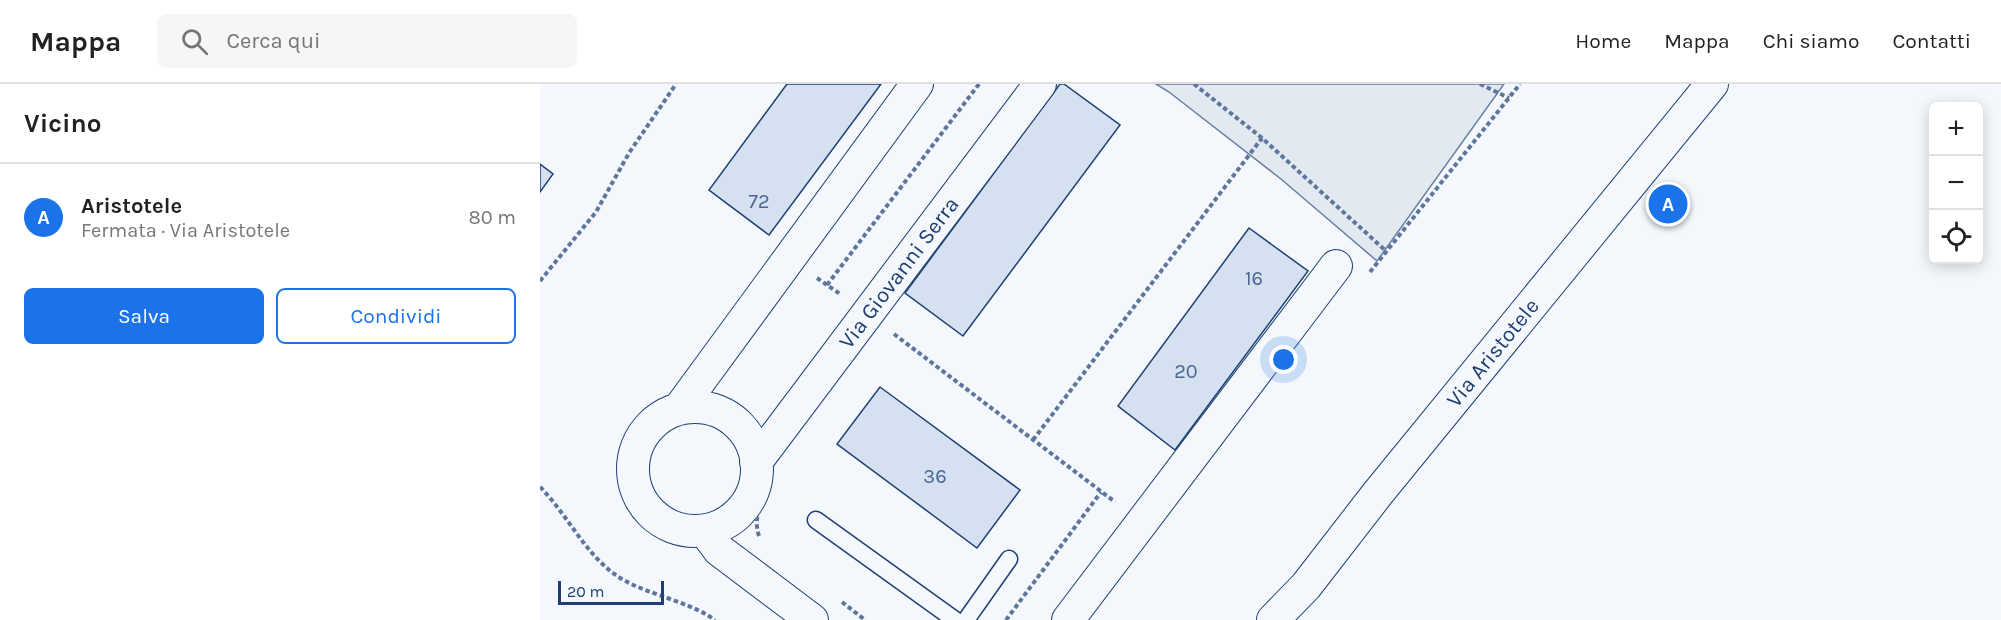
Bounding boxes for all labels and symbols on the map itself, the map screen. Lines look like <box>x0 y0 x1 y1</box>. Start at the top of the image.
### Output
pin: A <box>1648 182 1688 226</box>
house number: 72 <box>749 190 769 213</box>
street label: Via Giovanni Serra <box>834 192 964 354</box>
house number: 16 <box>1245 267 1263 290</box>
street label: Via Aristotele <box>1441 293 1545 413</box>
your location <box>1269 345 1298 374</box>
house number: 20 <box>1174 360 1198 383</box>
house number: 36 <box>923 465 947 488</box>
scale bar <box>558 578 664 606</box>

